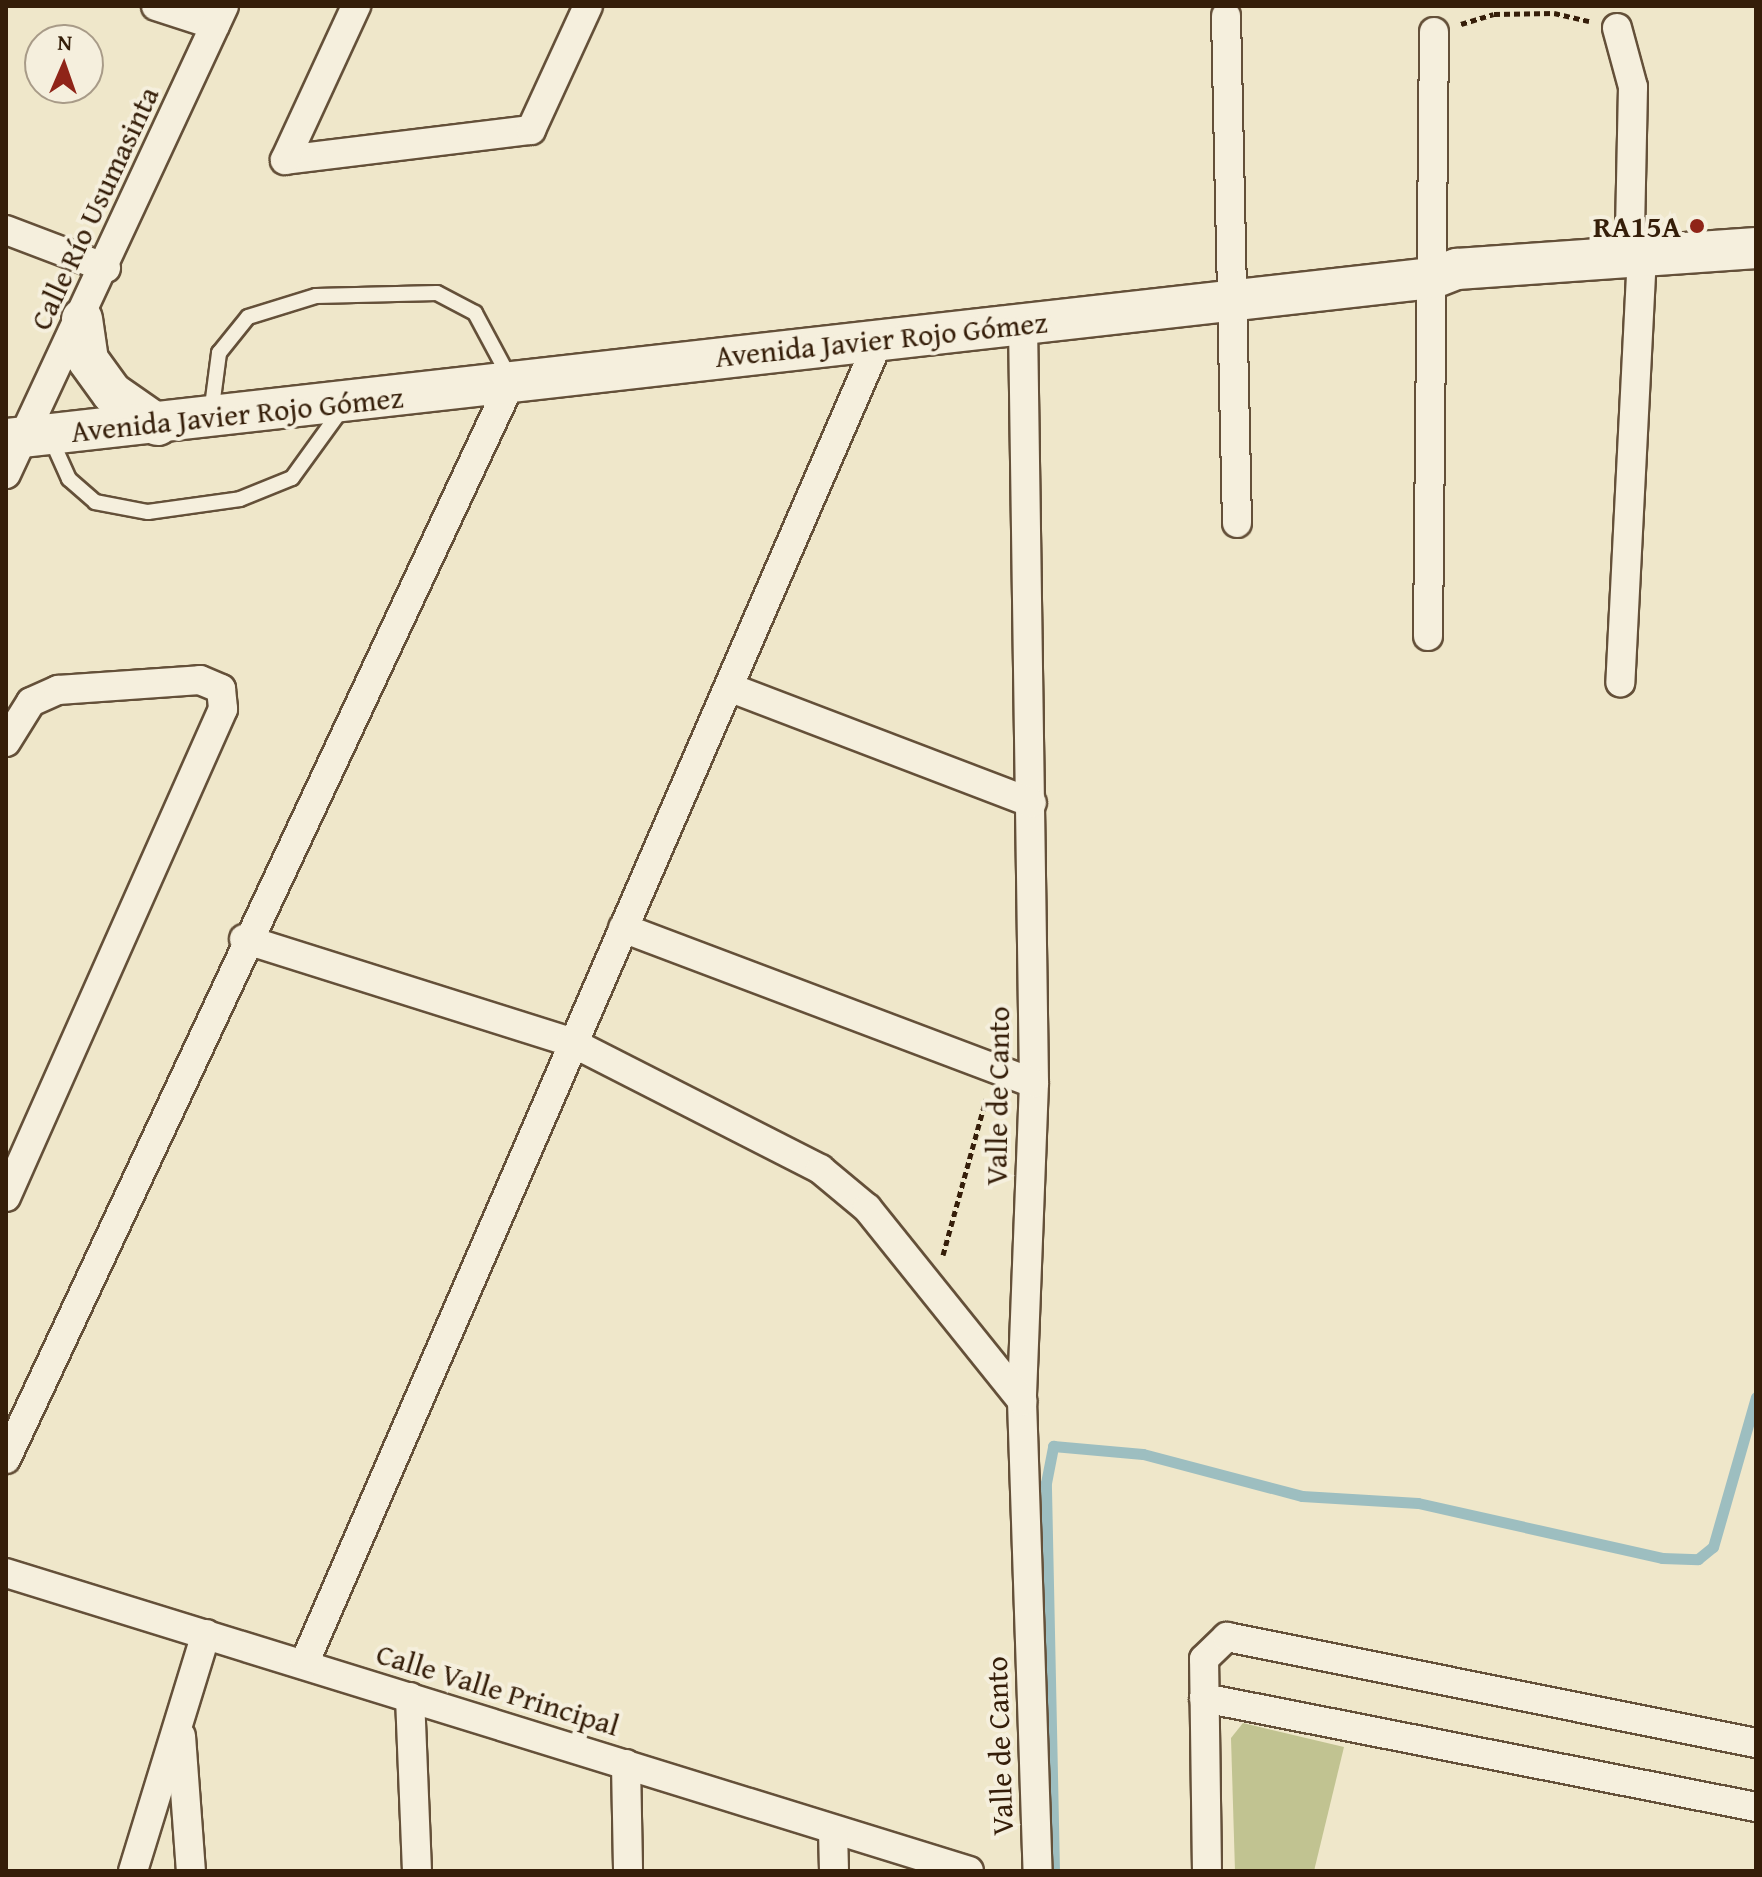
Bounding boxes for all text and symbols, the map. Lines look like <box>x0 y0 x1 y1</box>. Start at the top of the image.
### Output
north arrow <box>24 24 104 104</box>
text: N <box>57 26 73 58</box>
street label: Calle Río Usumasinta <box>22 81 166 335</box>
place label: RA15A <box>1593 208 1681 244</box>
marker: RA15A <box>1688 217 1706 235</box>
street label: Avenida Javier Rojo Gómez <box>713 304 1049 374</box>
street label: Avenida Javier Rojo Gómez <box>69 379 405 449</box>
street label: Valle de Canto <box>977 1006 1017 1186</box>
street label: Calle Valle Principal <box>372 1635 624 1743</box>
street label: Valle de Canto <box>978 1656 1020 1836</box>

